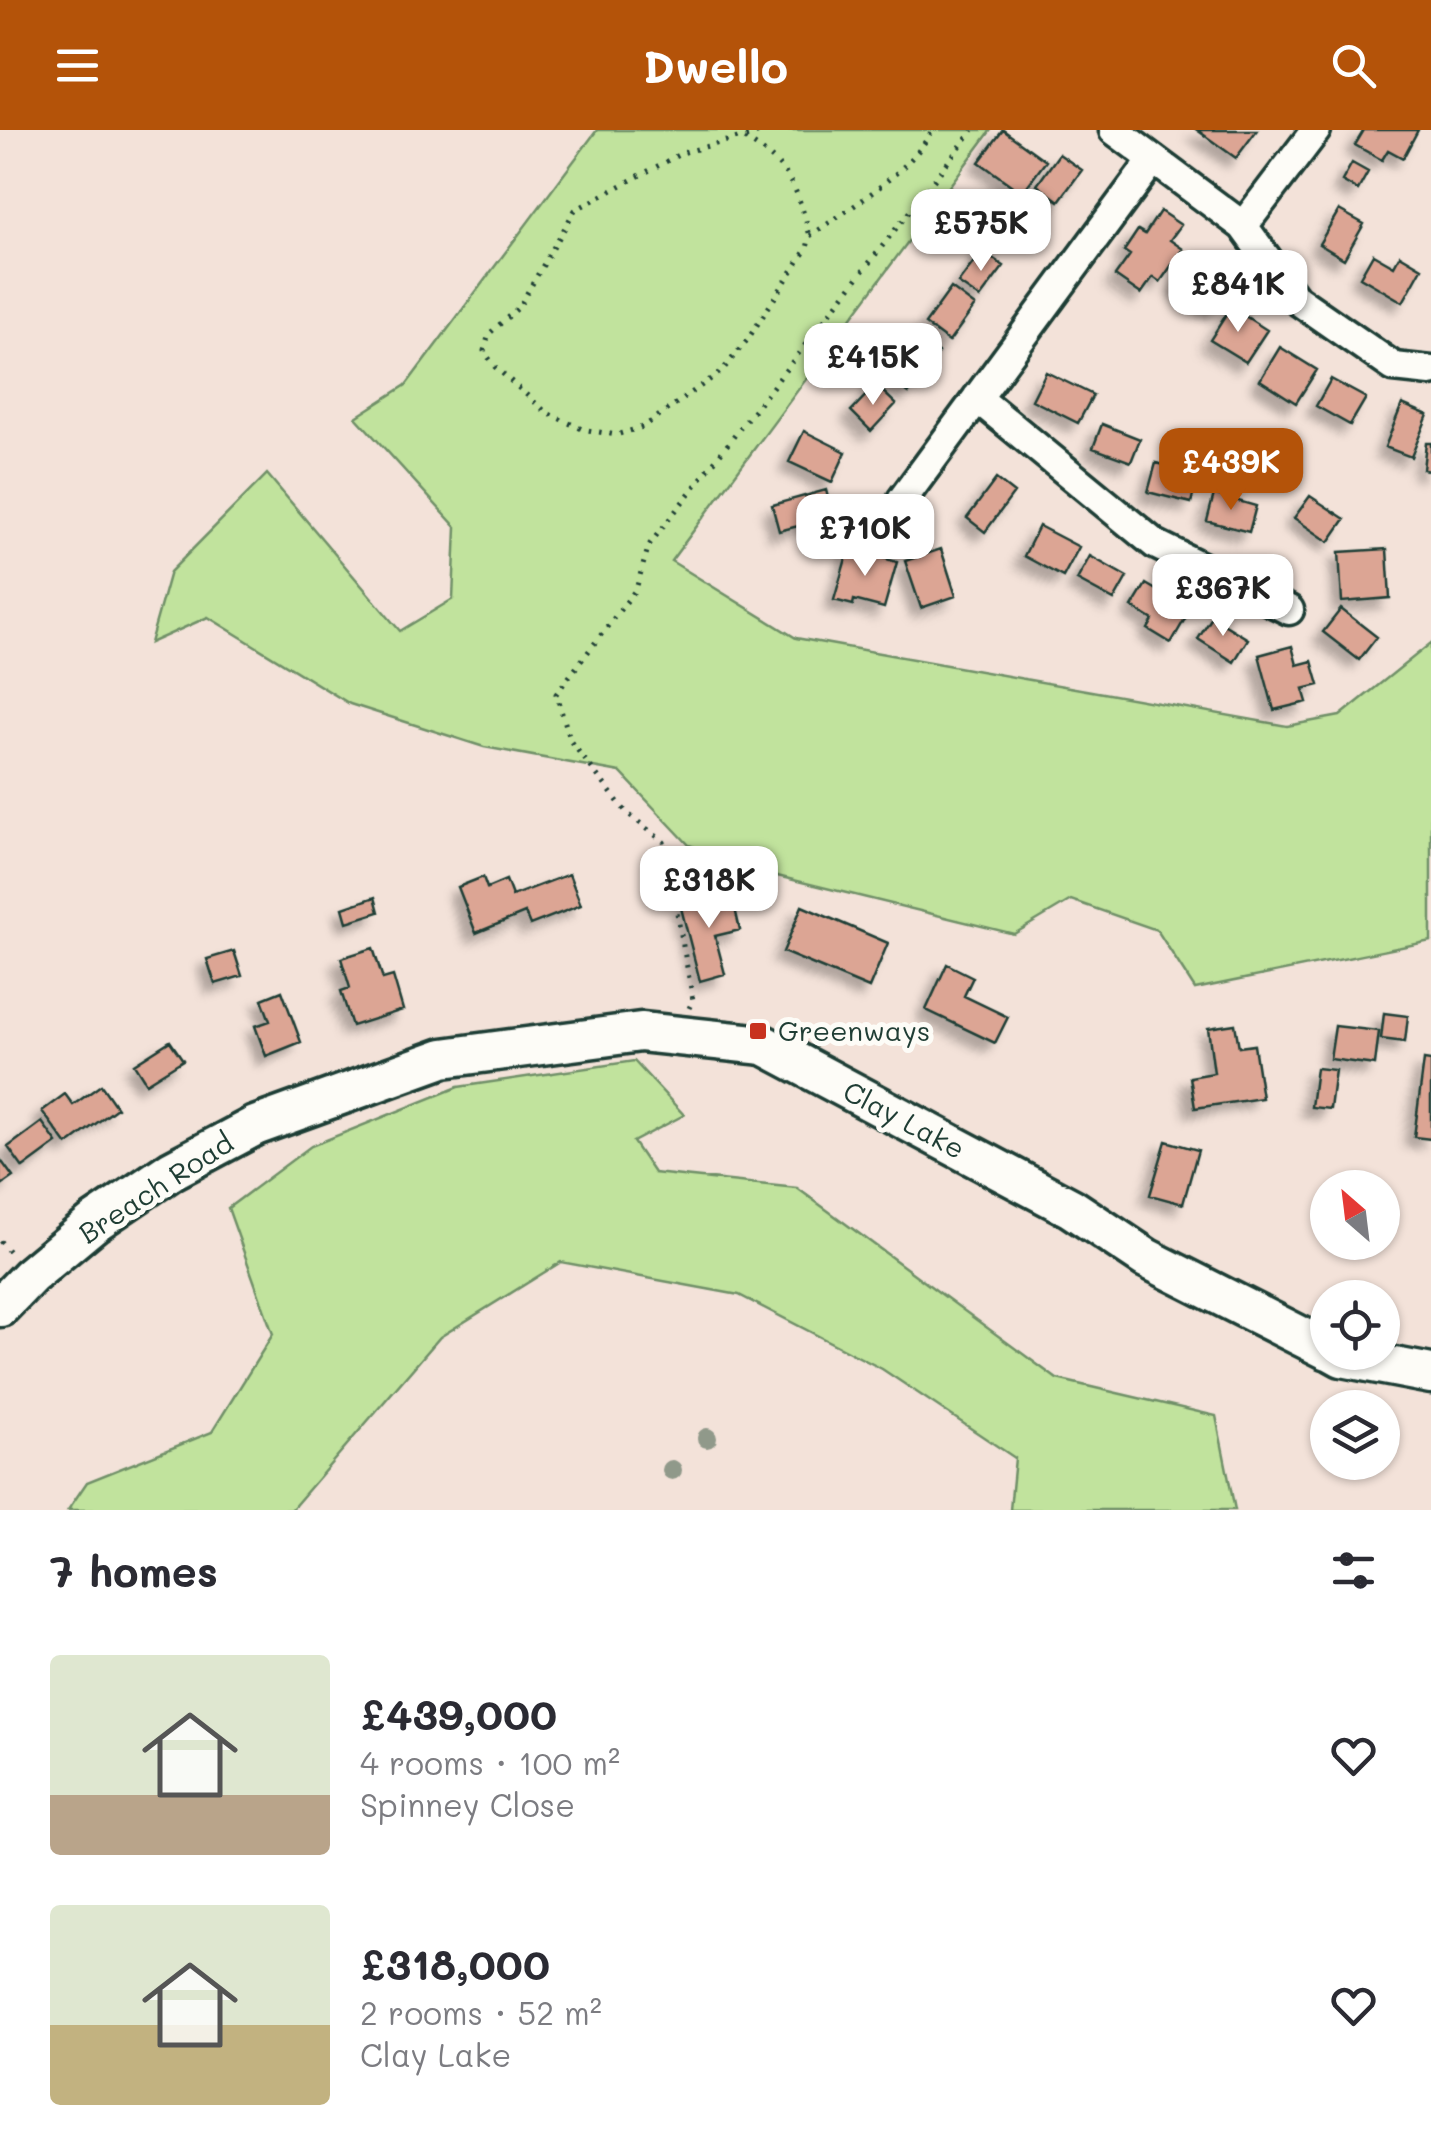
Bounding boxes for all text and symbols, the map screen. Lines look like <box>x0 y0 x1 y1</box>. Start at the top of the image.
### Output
text: Dwello <box>643 36 788 94</box>
icon: menu <box>50 38 105 93</box>
icon: search <box>1326 38 1381 93</box>
pin: £575K <box>911 189 1051 274</box>
text: £575K <box>933 200 1029 242</box>
pin: £841K <box>1168 250 1308 335</box>
text: £841K <box>1190 261 1286 303</box>
pin: £415K <box>803 323 943 408</box>
text: £415K <box>826 334 920 376</box>
pin: £439K <box>1161 428 1301 513</box>
text: £439K <box>1181 439 1281 481</box>
pin: £710K <box>795 494 935 579</box>
text: £710K <box>818 505 912 547</box>
pin: £367K <box>1153 554 1293 639</box>
text: £367K <box>1174 565 1272 607</box>
pin: £318K <box>639 846 779 931</box>
text: £318K <box>662 857 756 899</box>
place label: Greenways <box>778 1012 930 1048</box>
marker: Greenways <box>747 1020 769 1042</box>
street label: Clay Lake <box>838 1072 971 1166</box>
street label: Breach Road <box>71 1124 240 1251</box>
north arrow <box>1310 1170 1400 1260</box>
map controls <box>1310 1170 1400 1480</box>
button: locate <box>1310 1280 1400 1370</box>
button: layers <box>1310 1390 1400 1480</box>
text: 7 homes <box>50 1543 218 1598</box>
icon: filters <box>1326 1543 1381 1598</box>
text: £439,000 <box>360 1686 557 1741</box>
icon: home <box>130 1695 250 1815</box>
icon: heart <box>1326 1728 1381 1783</box>
text: 4 rooms · 100 m² <box>360 1741 620 1783</box>
text: Spinney Close <box>360 1783 575 1825</box>
text: £318,000 <box>360 1936 550 1991</box>
icon: home <box>130 1945 250 2065</box>
icon: heart <box>1326 1978 1381 2033</box>
text: 2 rooms · 52 m² <box>360 1991 602 2033</box>
text: Clay Lake <box>360 2033 511 2075</box>

